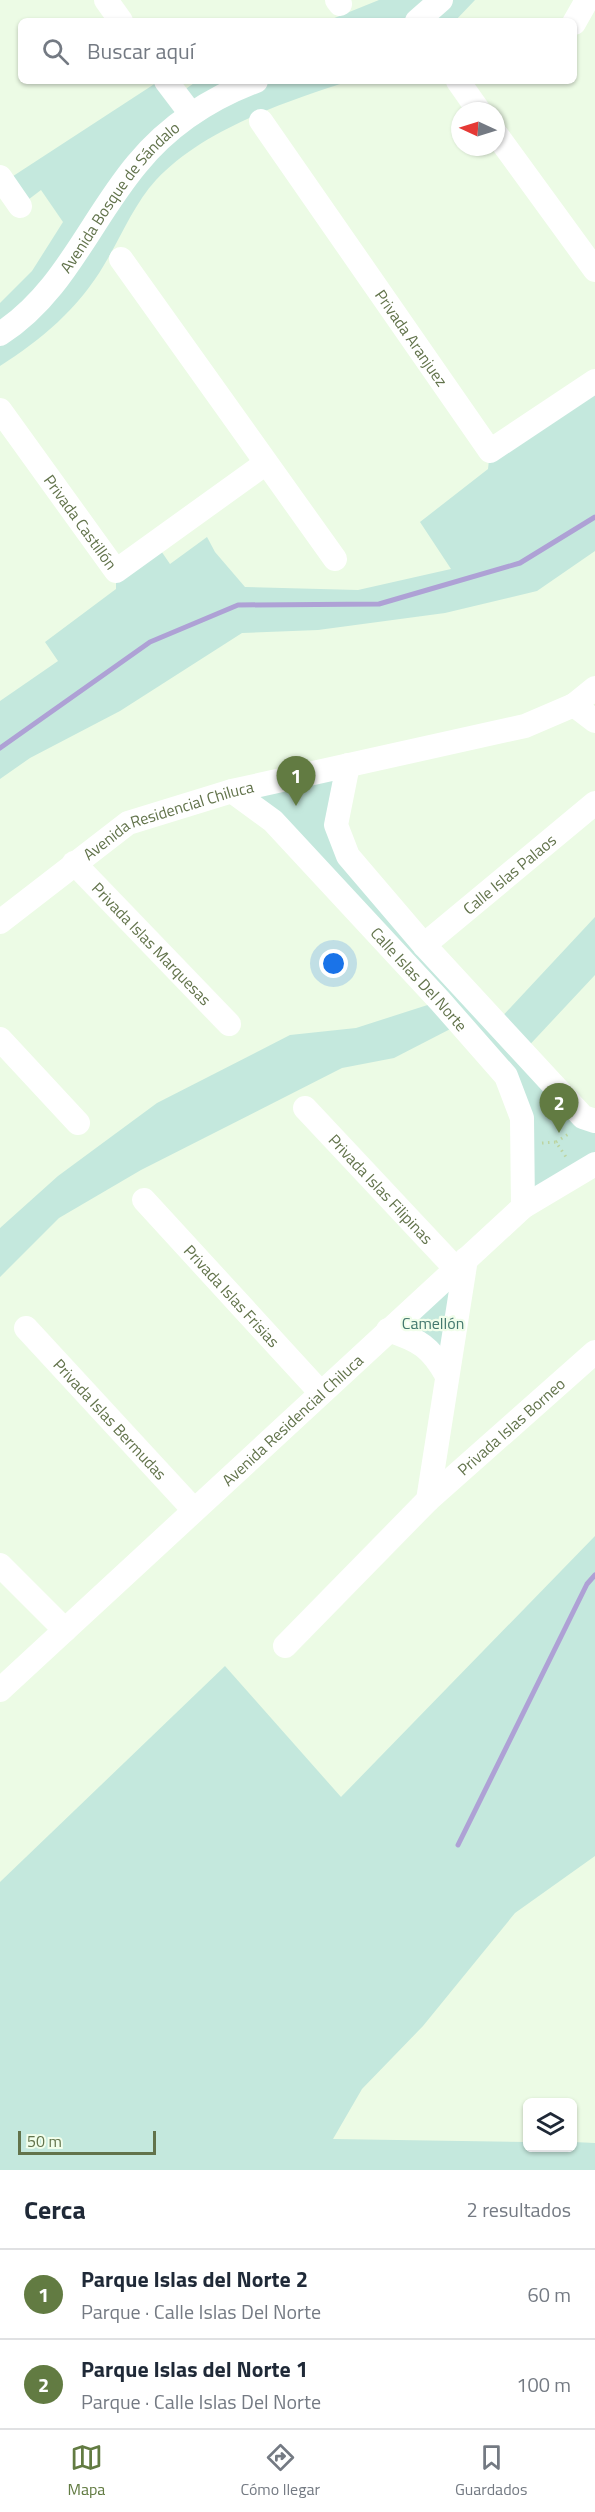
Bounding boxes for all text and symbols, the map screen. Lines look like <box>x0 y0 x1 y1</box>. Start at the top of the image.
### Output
search box <box>18 18 577 84</box>
text: Buscar aquí <box>87 34 195 68</box>
icon: search <box>39 35 72 68</box>
north arrow <box>451 102 505 156</box>
street label: Avenida Bosque de Sándalo <box>54 116 184 278</box>
street label: Privada Aranjuez <box>369 285 454 391</box>
street label: Privada Castillón <box>38 470 123 574</box>
pin: 1 <box>276 756 316 806</box>
street label: Avenida Residencial Chiluca <box>78 775 256 866</box>
street label: Calle Islas Palaos <box>457 828 561 920</box>
street label: Privada Islas Marquesas <box>86 877 217 1011</box>
street label: Calle Islas Del Norte <box>365 921 473 1036</box>
your location <box>319 949 348 978</box>
pin: 2 <box>540 1084 578 1133</box>
street label: Privada Islas Filipinas <box>323 1128 439 1250</box>
street label: Privada Islas Frisias <box>178 1239 285 1353</box>
park label: Camellón <box>402 1311 464 1335</box>
street label: Avenida Residencial Chiluca <box>216 1348 368 1491</box>
street label: Privada Islas Bermudas <box>48 1353 172 1485</box>
street label: Privada Islas Borneo <box>452 1372 570 1481</box>
map controls <box>523 2098 577 2152</box>
button: layers <box>523 2098 577 2152</box>
scale bar <box>18 2128 156 2156</box>
text: 50 m <box>27 2129 62 2153</box>
text: Cerca <box>24 2190 86 2229</box>
text: 2 resultados <box>467 2194 571 2225</box>
text: Parque Islas del Norte 2 <box>81 2262 308 2296</box>
text: 1 <box>38 2279 49 2310</box>
text: 60 m <box>527 2279 571 2310</box>
text: Parque · Calle Islas Del Norte <box>81 2296 321 2327</box>
text: Parque Islas del Norte 1 <box>81 2352 308 2386</box>
text: 2 <box>38 2369 49 2400</box>
text: 100 m <box>516 2369 571 2400</box>
text: Parque · Calle Islas Del Norte <box>81 2386 321 2417</box>
tab: Mapa <box>67 2441 105 2501</box>
tab: Cómo llegar <box>240 2441 320 2501</box>
tab: Guardados <box>455 2441 527 2501</box>

